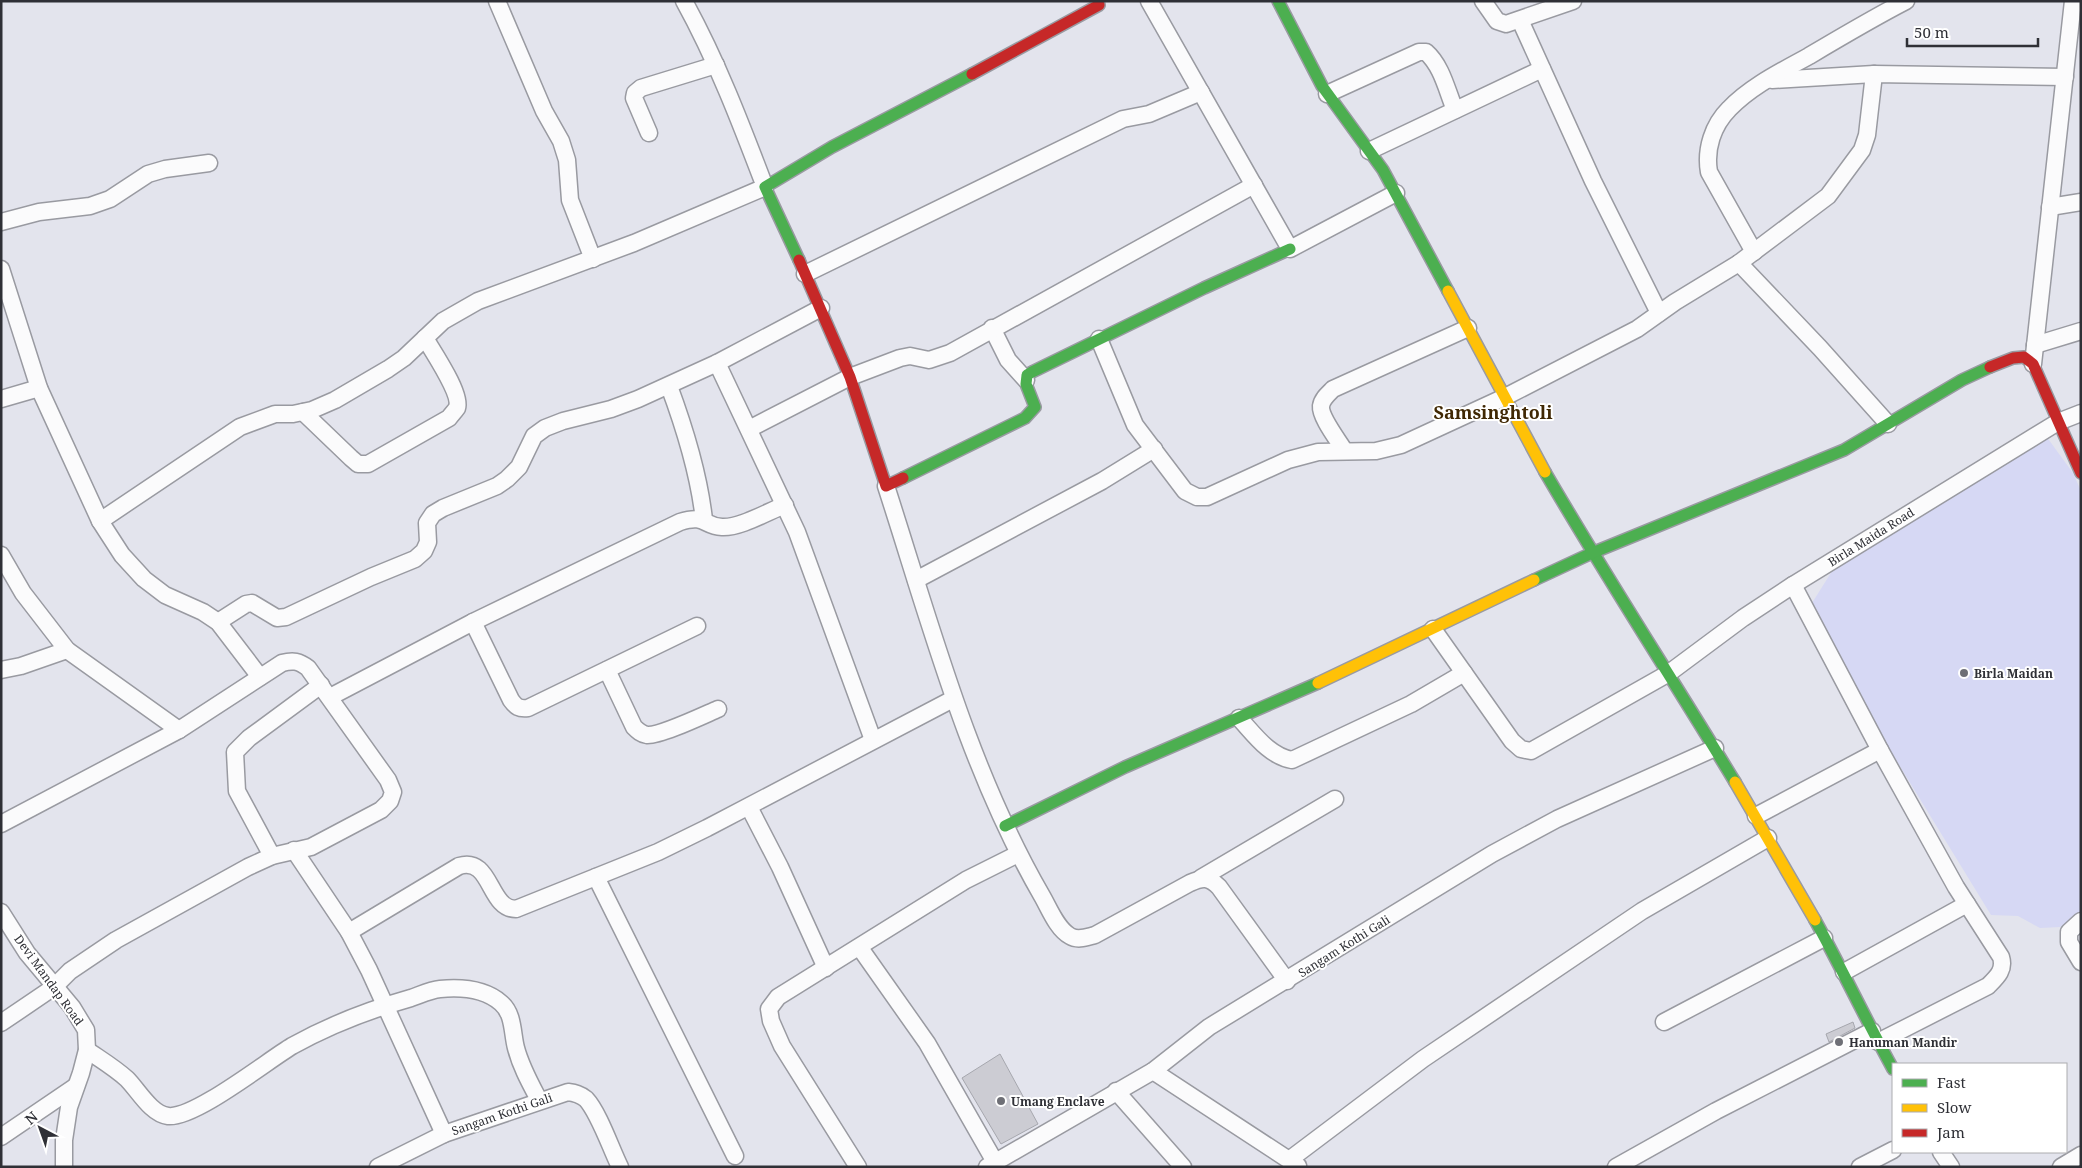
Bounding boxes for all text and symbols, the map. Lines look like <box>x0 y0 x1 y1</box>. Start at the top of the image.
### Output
scale bar <box>1907 15 2038 47</box>
text: 50 m <box>1914 22 1949 42</box>
district label: Samsinghtoli <box>1433 400 1553 424</box>
street label: Birla Maida Road <box>1825 503 1918 570</box>
place label: Birla Maidan <box>1974 665 2053 682</box>
marker: Birla Maidan <box>1958 667 1970 679</box>
street label: Sangam Kothi Gali <box>1295 911 1393 981</box>
street label: Devi Mandap Road <box>10 931 88 1029</box>
place label: Hanuman Mandir <box>1849 1034 1958 1051</box>
marker: Hanuman Mandir <box>1833 1036 1845 1048</box>
legend <box>1892 1063 2067 1153</box>
text: Fast <box>1937 1072 1966 1092</box>
street label: Sangam Kothi Gali <box>449 1089 555 1139</box>
place label: Umang Enclave <box>1011 1093 1105 1110</box>
marker: Umang Enclave <box>995 1095 1007 1107</box>
text: Slow <box>1937 1097 1971 1117</box>
north arrow <box>15 1103 65 1153</box>
text: N <box>21 1107 42 1129</box>
text: Jam <box>1936 1122 1965 1142</box>

